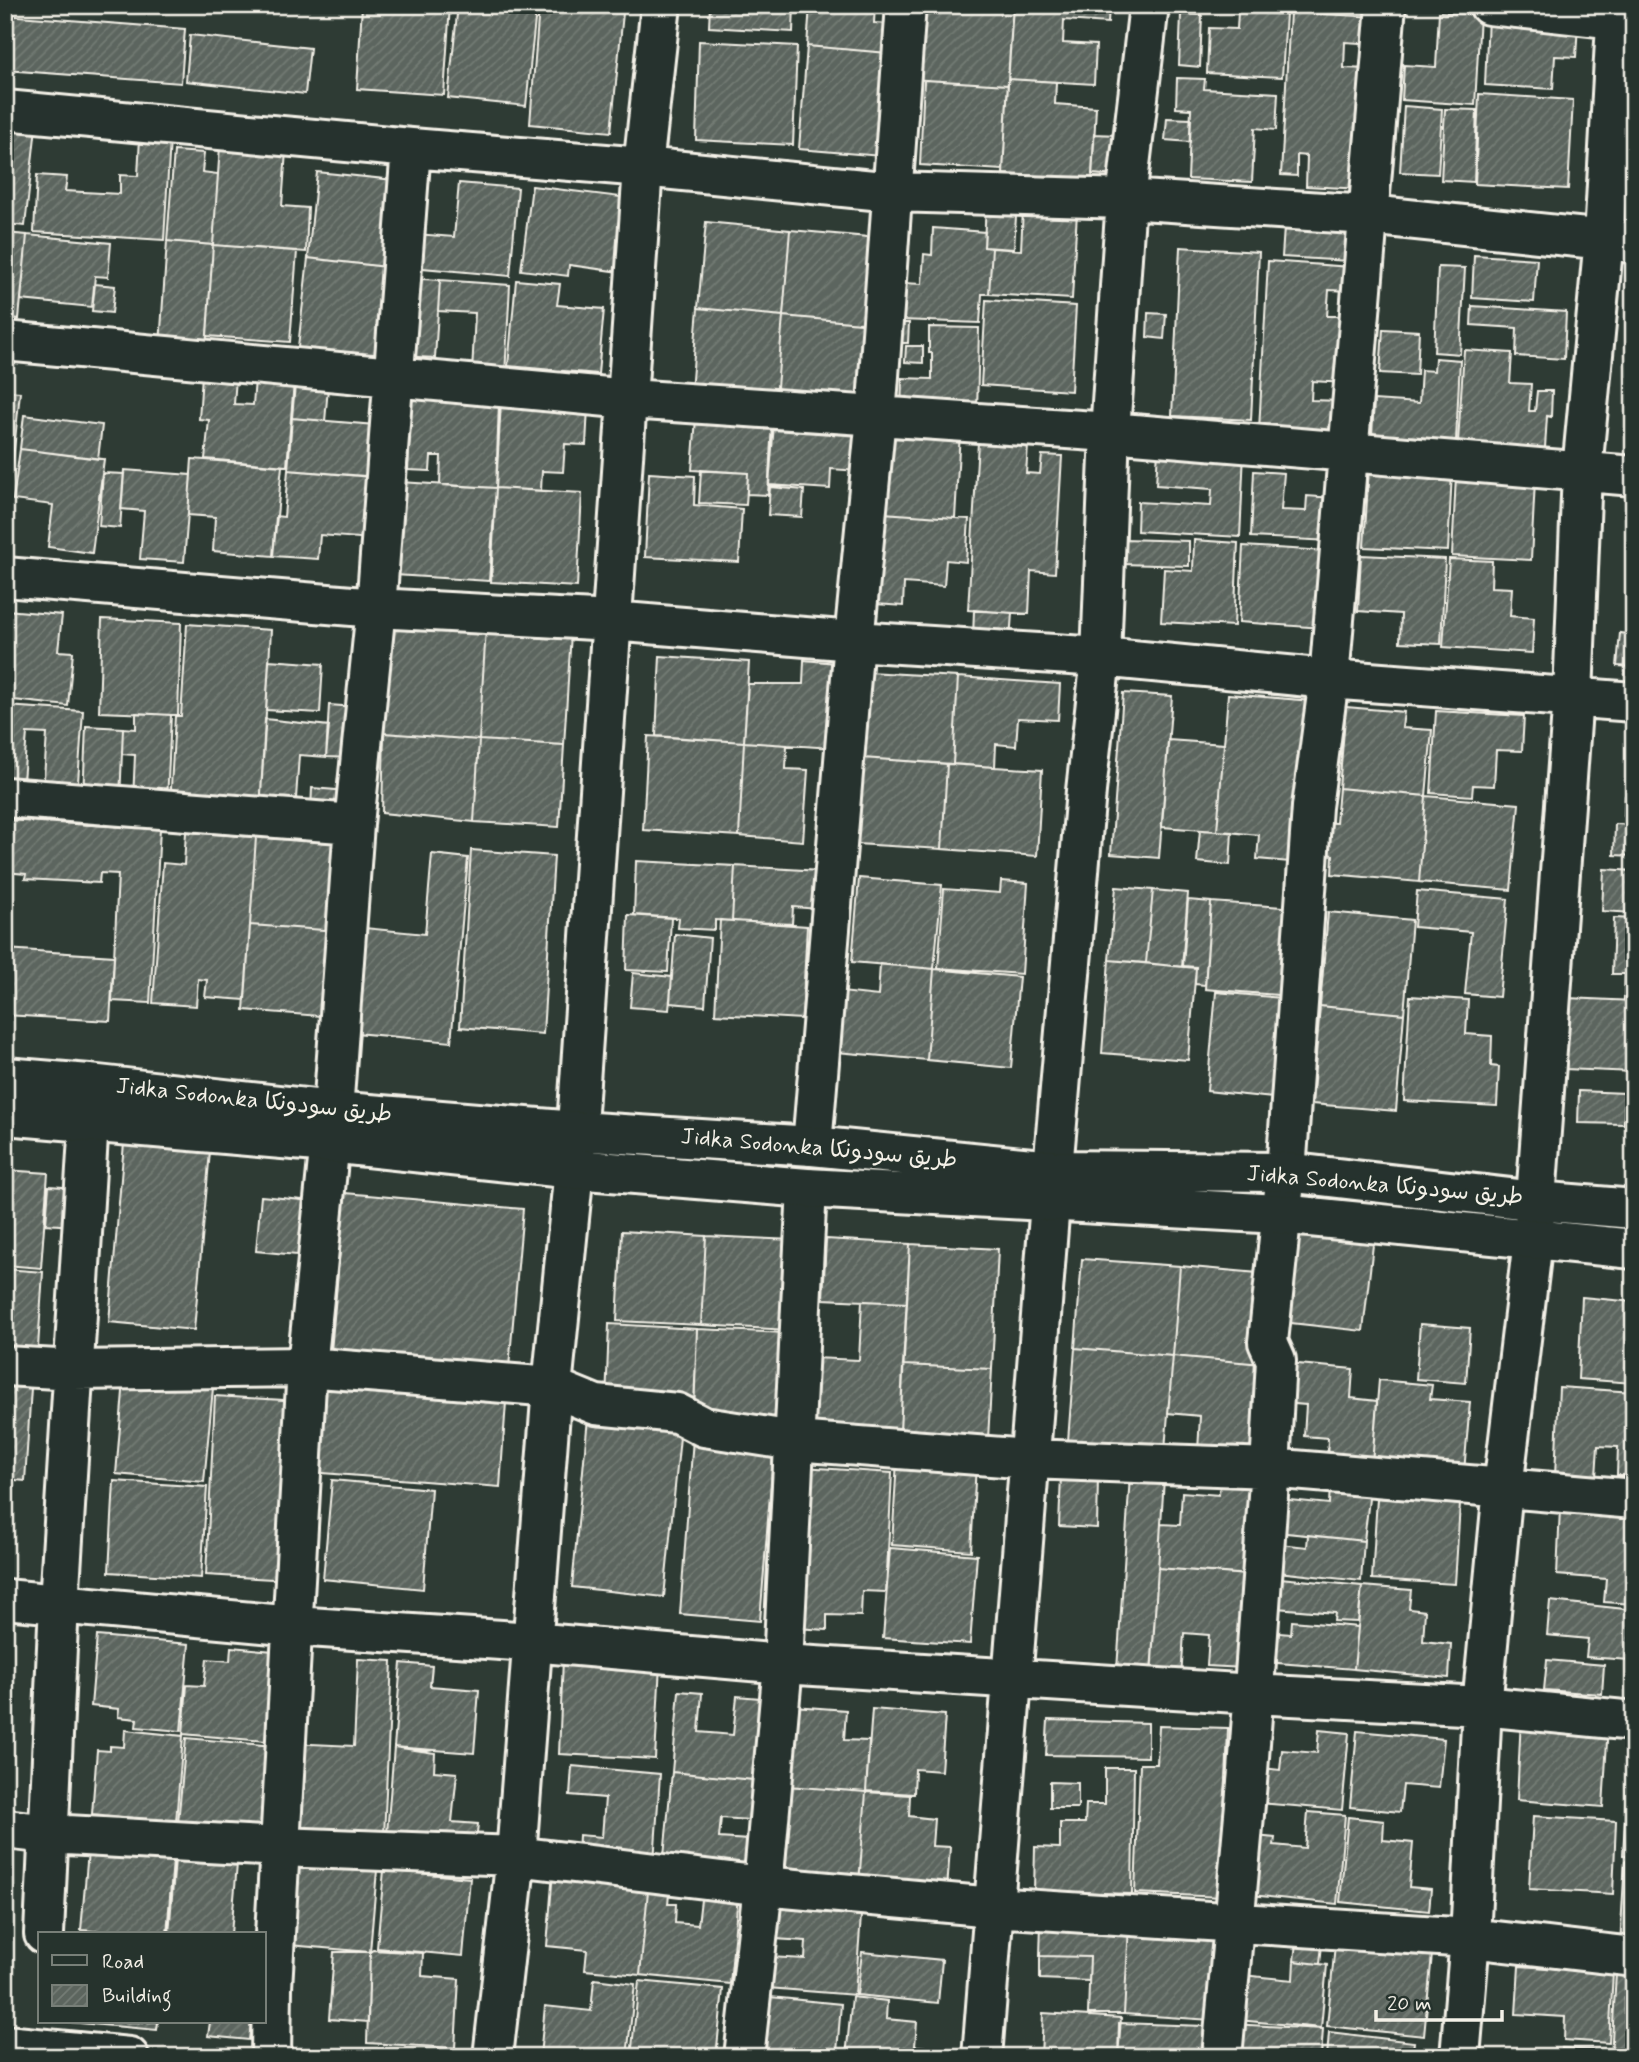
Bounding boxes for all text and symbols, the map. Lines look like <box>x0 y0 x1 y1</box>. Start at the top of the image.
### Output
street label: Jidka Sodonka طريق سودونكا <box>115 1072 393 1130</box>
street label: Jidka Sodonka طريق سودونكا <box>680 1122 958 1176</box>
street label: Jidka Sodonka طريق سودونكا <box>1246 1159 1524 1213</box>
legend <box>38 1932 266 2024</box>
text: Road <box>102 1948 144 1976</box>
scale bar <box>1376 1978 1502 2022</box>
text: Building <box>102 1982 172 2012</box>
text: 20 m <box>1387 1990 1432 2018</box>

